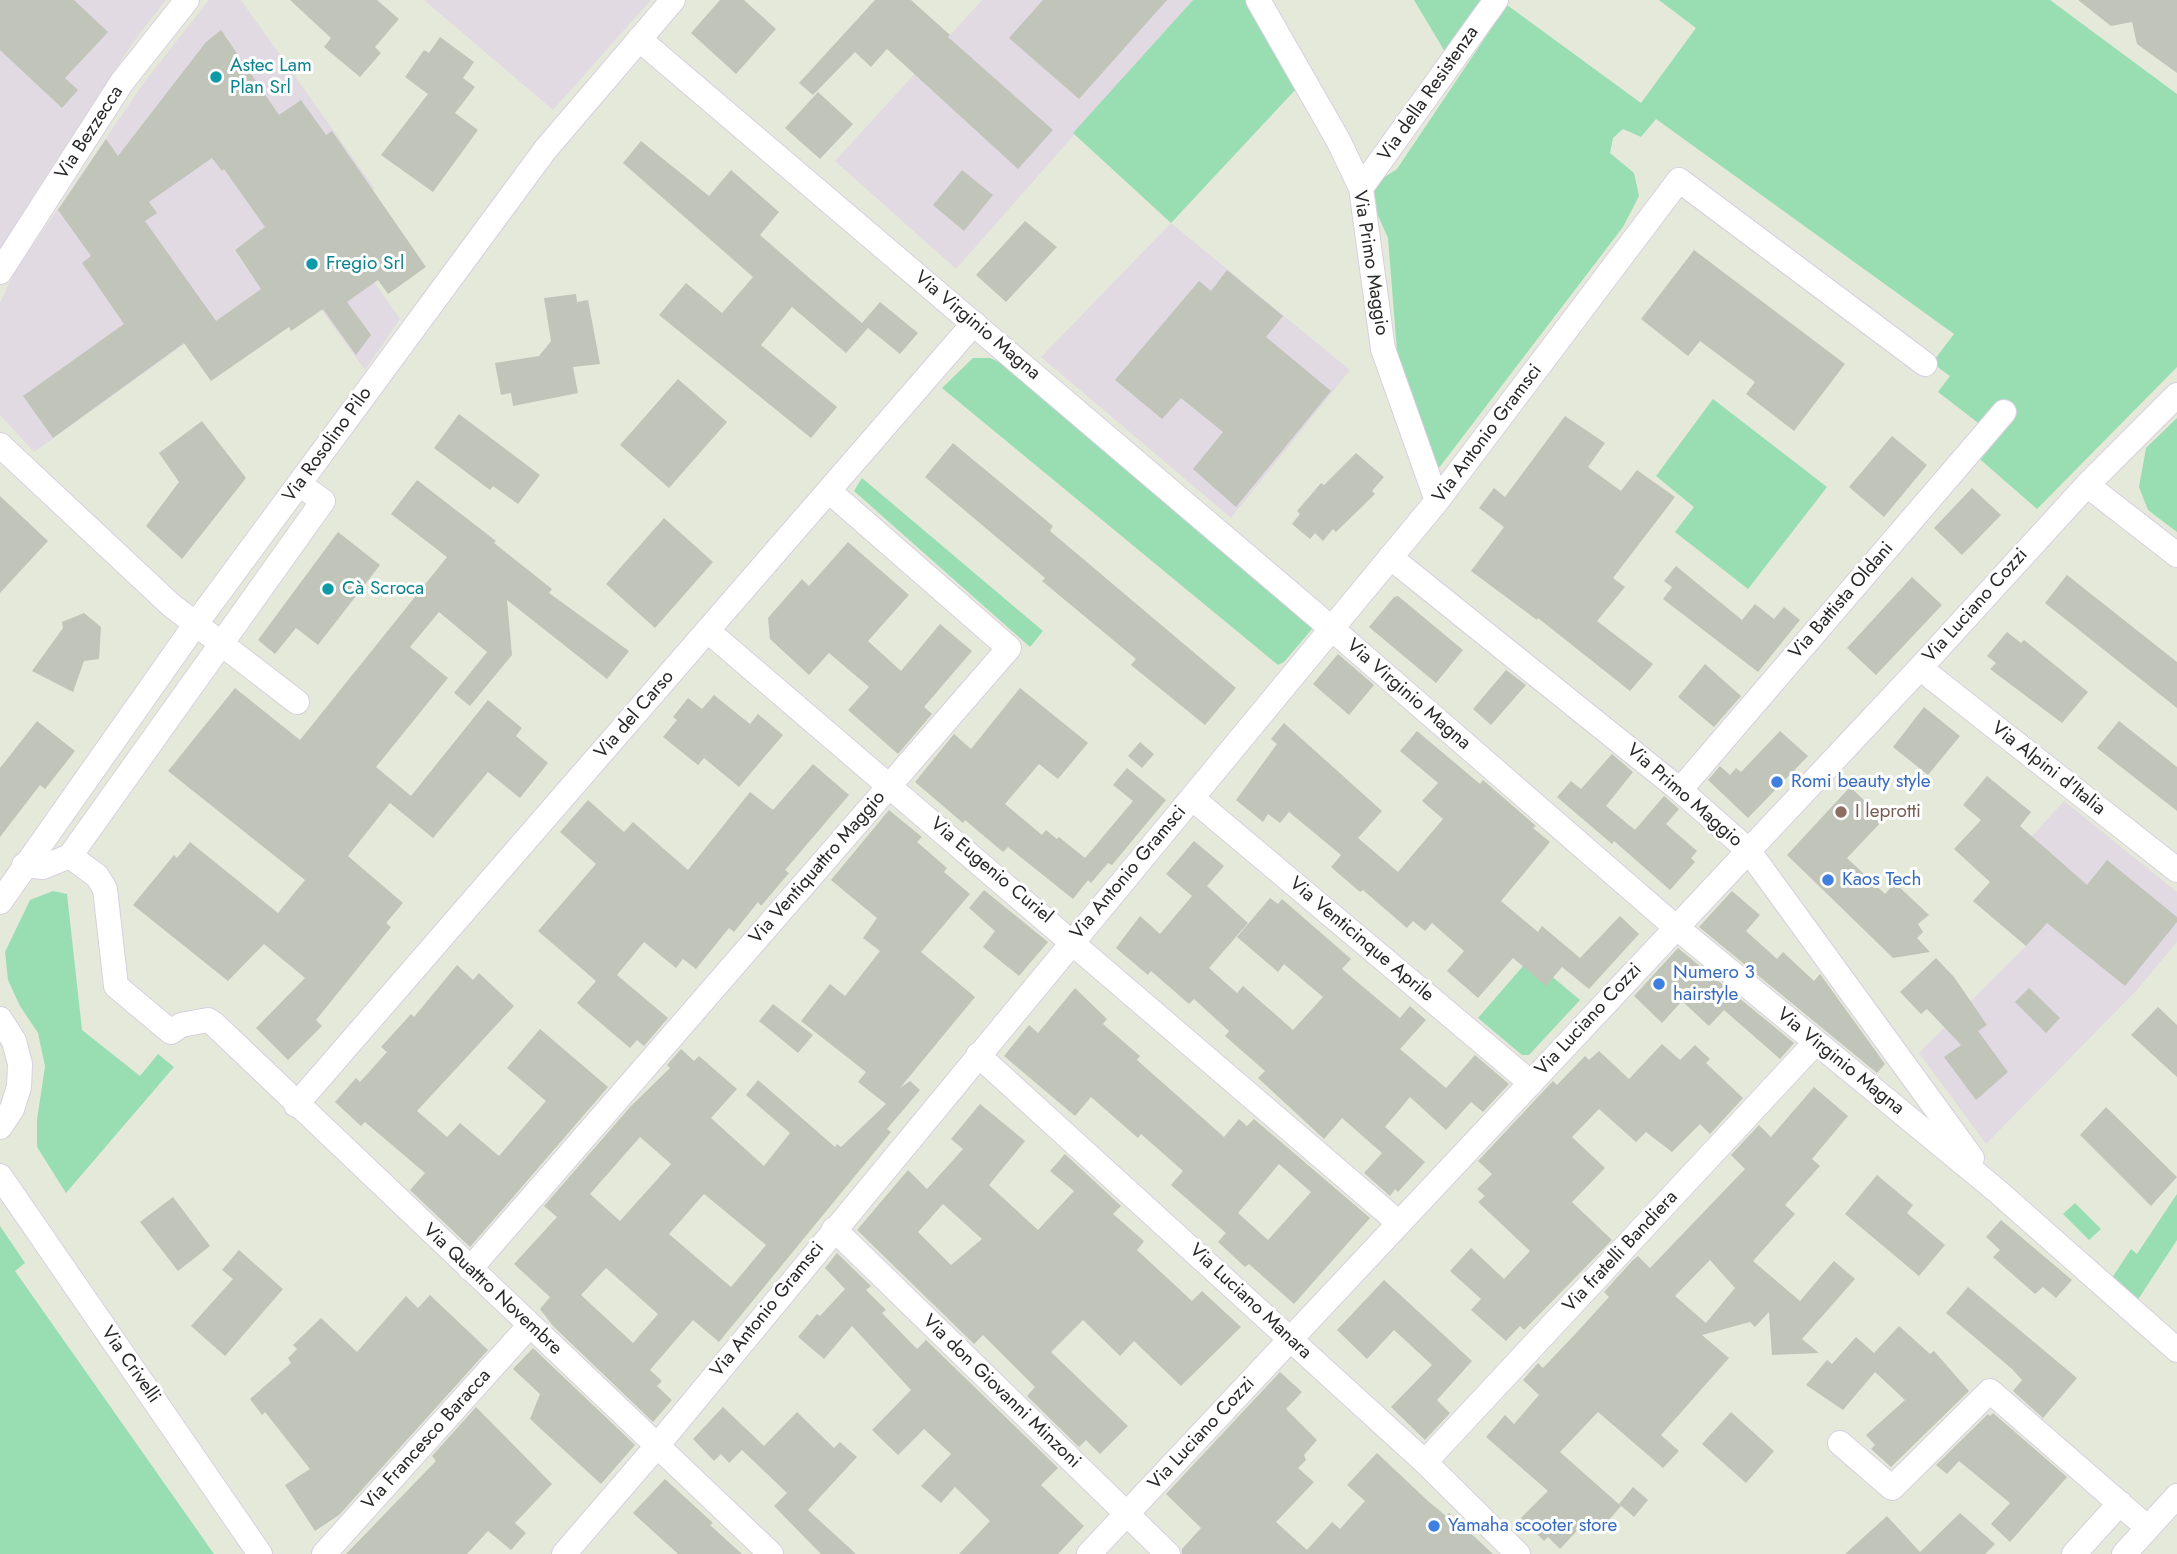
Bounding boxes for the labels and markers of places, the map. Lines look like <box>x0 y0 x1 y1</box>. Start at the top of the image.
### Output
place label: Astec Lam Plan Srl <box>230 55 312 99</box>
marker: Astec Lam Plan Srl <box>208 69 224 85</box>
place label: Fregio Srl <box>326 253 404 275</box>
marker: Fregio Srl <box>304 256 320 272</box>
place label: Cà Scroca <box>342 578 424 600</box>
marker: Cà Scroca <box>320 581 336 597</box>
place label: Romi beauty style <box>1791 771 1931 793</box>
marker: Romi beauty style <box>1769 774 1785 790</box>
place label: I leprotti <box>1855 801 1921 823</box>
marker: I leprotti <box>1833 804 1849 820</box>
place label: Kaos Tech <box>1842 869 1921 891</box>
marker: Kaos Tech <box>1820 872 1836 888</box>
place label: Numero 3 hairstyle <box>1673 962 1755 1006</box>
marker: Numero 3 hairstyle <box>1651 976 1667 992</box>
place label: Yamaha scooter store <box>1448 1515 1617 1537</box>
marker: Yamaha scooter store <box>1426 1518 1442 1534</box>

